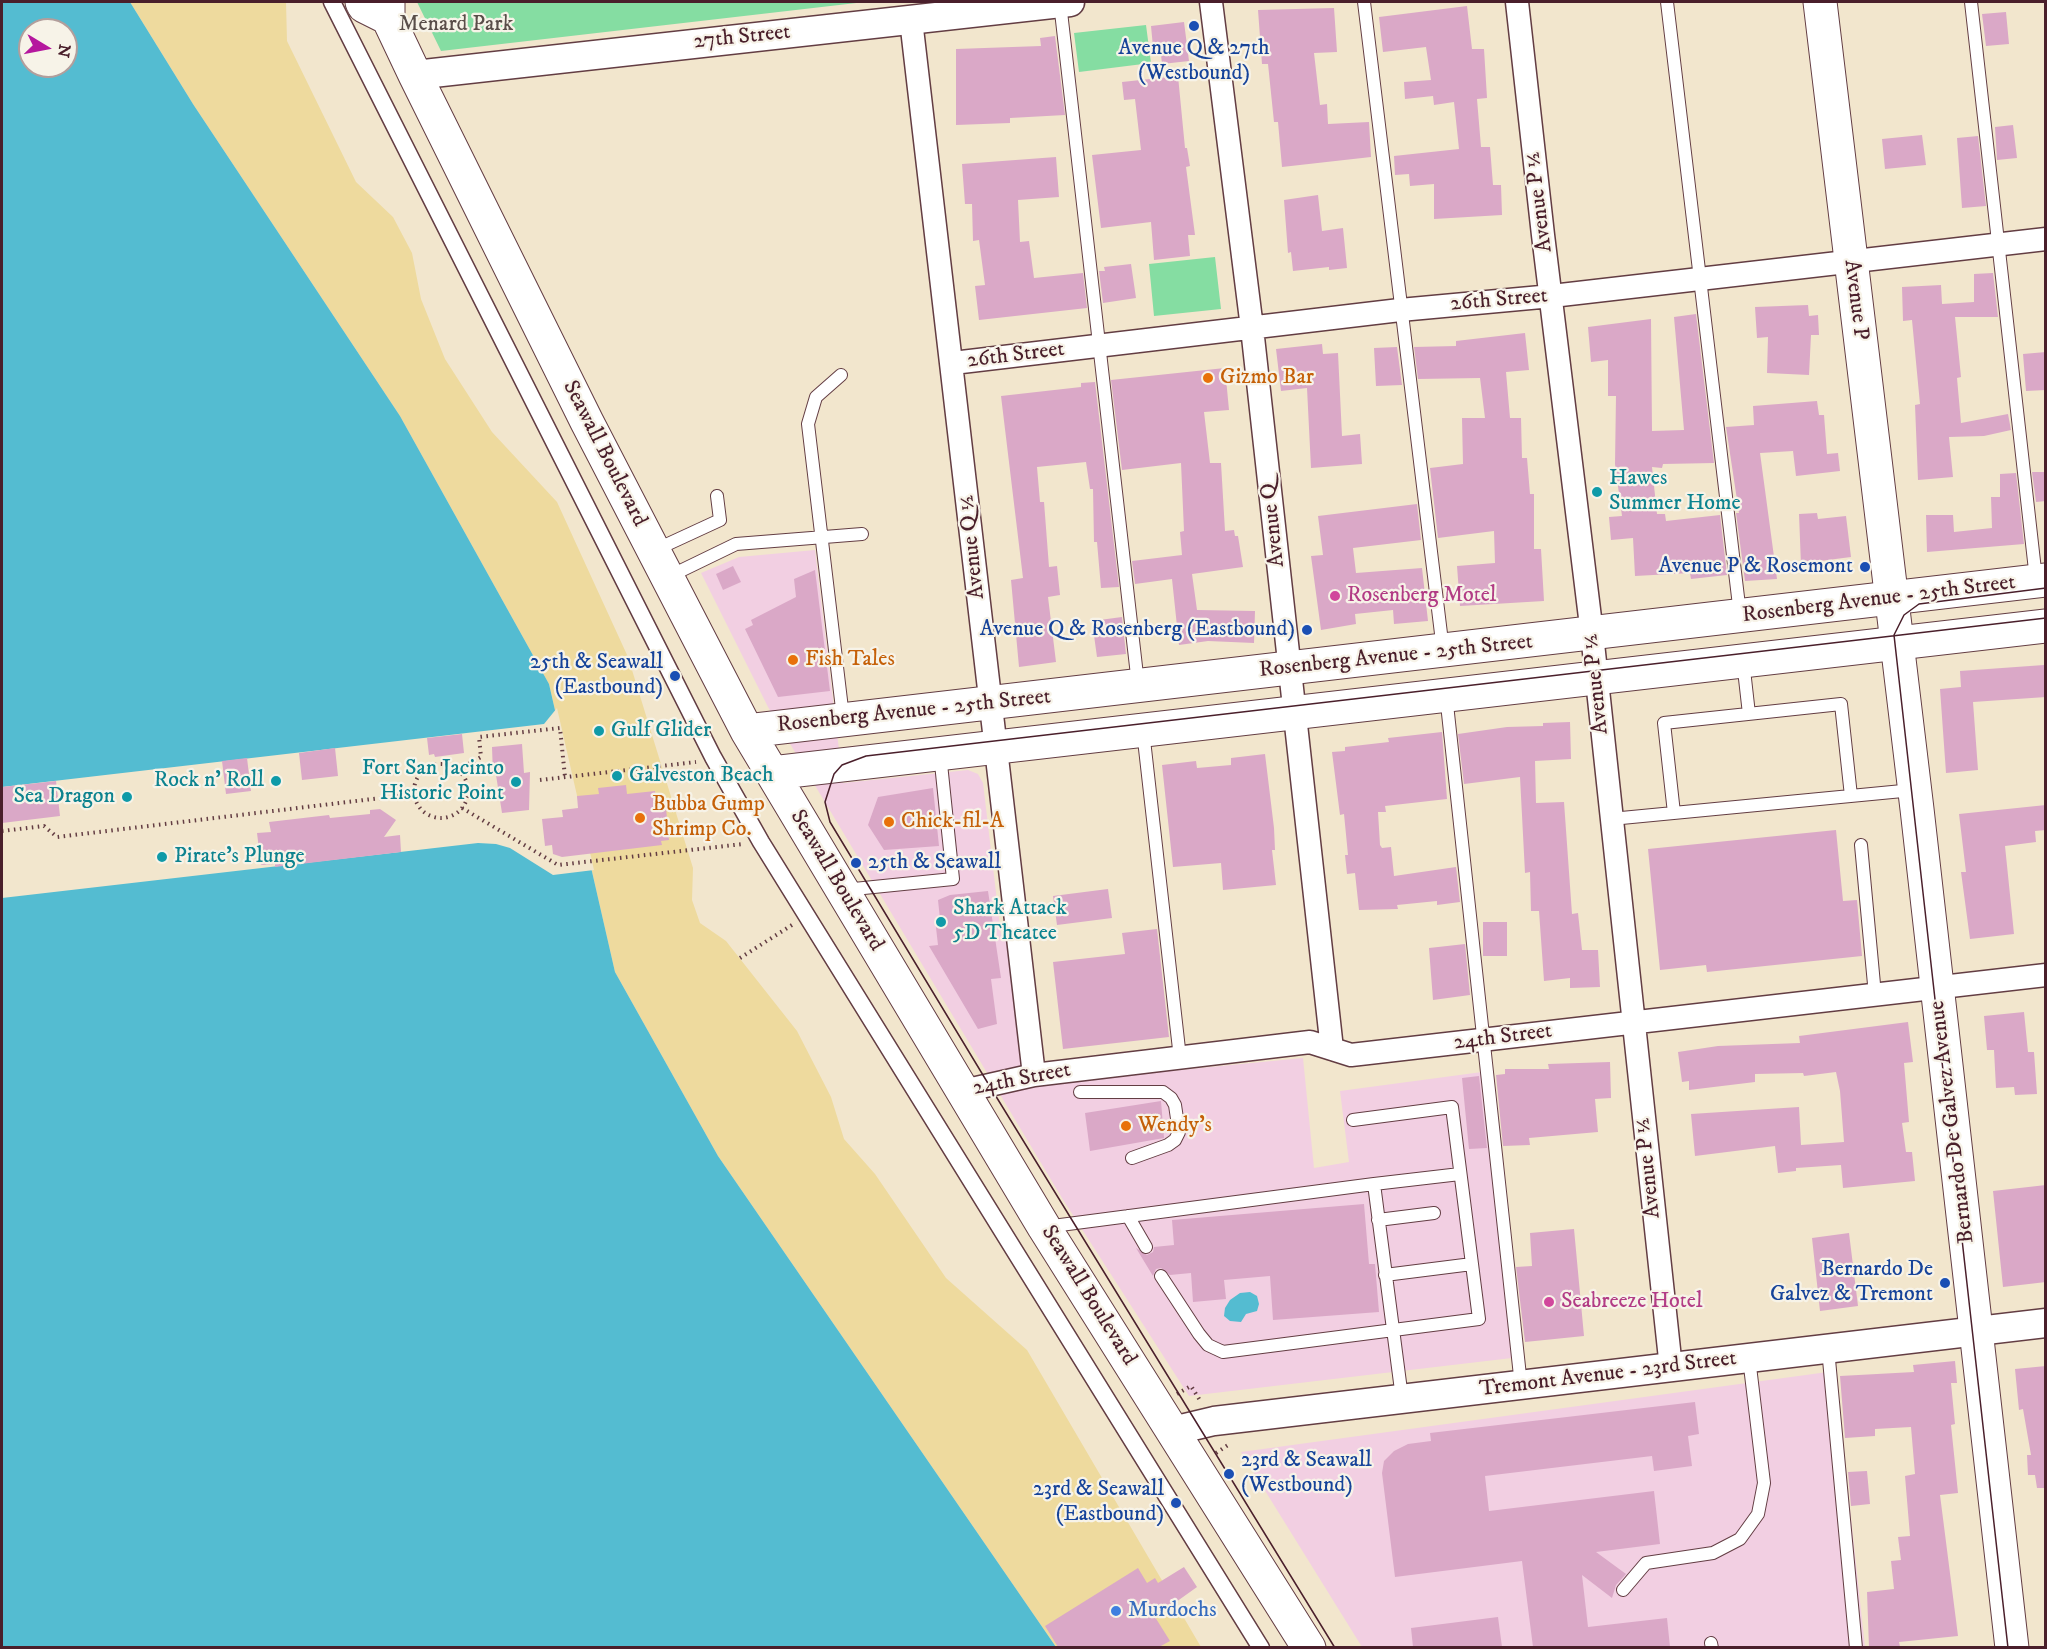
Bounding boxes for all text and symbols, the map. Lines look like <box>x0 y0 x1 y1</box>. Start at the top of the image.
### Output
park label: Menard Park <box>399 12 513 38</box>
north arrow <box>18 18 78 78</box>
marker: Avenue Q & 27th (Westbound) <box>1187 19 1201 33</box>
street label: 27th Street <box>692 20 792 56</box>
place label: Avenue Q & 27th (Westbound) <box>1118 36 1270 88</box>
text: N <box>53 43 75 59</box>
street label: Avenue P ½ <box>1521 150 1559 254</box>
street label: Avenue P <box>1837 258 1873 342</box>
street label: 26th Street <box>1449 284 1549 318</box>
street label: 26th Street <box>966 337 1066 375</box>
place label: Gizmo Bar <box>1220 365 1314 391</box>
marker: Gizmo Bar <box>1201 371 1215 385</box>
street label: Seawall Boulevard <box>556 377 652 531</box>
place label: Hawes Summer Home <box>1609 466 1741 518</box>
street label: Avenue Q <box>1256 482 1292 568</box>
marker: Hawes Summer Home <box>1590 485 1604 499</box>
street label: Avenue Q ½ <box>954 494 992 600</box>
place label: Avenue P & Rosemont <box>1658 554 1853 580</box>
marker: Avenue P & Rosemont <box>1858 560 1872 574</box>
street label: Rosenberg Avenue - 25th Street <box>1741 570 2017 630</box>
place label: Rosenberg Motel <box>1347 583 1496 609</box>
marker: Rosenberg Motel <box>1328 589 1342 603</box>
place label: Avenue Q & Rosenberg (Eastbound) <box>980 617 1295 643</box>
marker: Avenue Q & Rosenberg (Eastbound) <box>1300 623 1314 637</box>
street label: Rosenberg Avenue - 25th Street <box>1258 630 1534 684</box>
street label: Avenue P ½ <box>1579 632 1615 736</box>
place label: Fish Tales <box>805 647 895 673</box>
place label: 25th & Seawall (Eastbound) <box>530 650 663 702</box>
marker: Fish Tales <box>786 653 800 667</box>
marker: 25th & Seawall (Eastbound) <box>668 669 682 683</box>
street label: Rosenberg Avenue - 25th Street <box>776 685 1052 739</box>
place label: Gulf Glider <box>611 718 711 744</box>
marker: Gulf Glider <box>592 724 606 738</box>
place label: Fort San Jacinto Historic Point <box>362 756 504 807</box>
place label: Galveston Beach <box>629 763 774 789</box>
place label: Rock n' Roll <box>154 768 264 794</box>
marker: Galveston Beach <box>610 769 624 783</box>
marker: Rock n' Roll <box>269 774 283 788</box>
marker: Fort San Jacinto Historic Point <box>509 775 523 789</box>
place label: Sea Dragon <box>13 784 115 810</box>
marker: Sea Dragon <box>120 790 134 804</box>
place label: Bubba Gump Shrimp Co. <box>652 792 765 843</box>
street label: Seawall Boulevard <box>783 806 889 956</box>
place label: Chick-fil-A <box>901 809 1004 835</box>
marker: Bubba Gump Shrimp Co. <box>633 811 647 825</box>
marker: Chick-fil-A <box>882 815 896 829</box>
place label: Pirate's Plunge <box>174 844 305 870</box>
marker: Pirate's Plunge <box>155 850 169 864</box>
place label: 25th & Seawall <box>868 850 1001 876</box>
marker: 25th & Seawall <box>849 856 863 870</box>
place label: Shark Attack 5D Theatee <box>953 896 1067 948</box>
marker: Shark Attack 5D Theatee <box>934 915 948 929</box>
street label: Bernardo De Galvez Avenue <box>1925 999 1981 1245</box>
street label: 24th Street <box>1452 1019 1554 1057</box>
street label: 24th Street <box>971 1058 1073 1102</box>
place label: Wendy's <box>1138 1113 1212 1139</box>
street label: Avenue P ½ <box>1631 1116 1667 1220</box>
marker: Wendy's <box>1119 1119 1133 1133</box>
street label: Seawall Boulevard <box>1034 1221 1142 1371</box>
place label: Bernardo De Galvez & Tremont <box>1770 1257 1933 1308</box>
marker: Bernardo De Galvez & Tremont <box>1938 1276 1952 1290</box>
place label: Seabreeze Hotel <box>1561 1289 1703 1315</box>
marker: Seabreeze Hotel <box>1542 1295 1556 1309</box>
street label: Tremont Avenue - 23rd Street <box>1478 1346 1738 1404</box>
place label: 23rd & Seawall (Westbound) <box>1241 1448 1372 1500</box>
marker: 23rd & Seawall (Westbound) <box>1222 1467 1236 1481</box>
place label: 23rd & Seawall (Eastbound) <box>1033 1477 1164 1528</box>
marker: 23rd & Seawall (Eastbound) <box>1169 1496 1183 1510</box>
place label: Murdochs <box>1128 1598 1217 1624</box>
marker: Murdochs <box>1109 1604 1123 1618</box>

